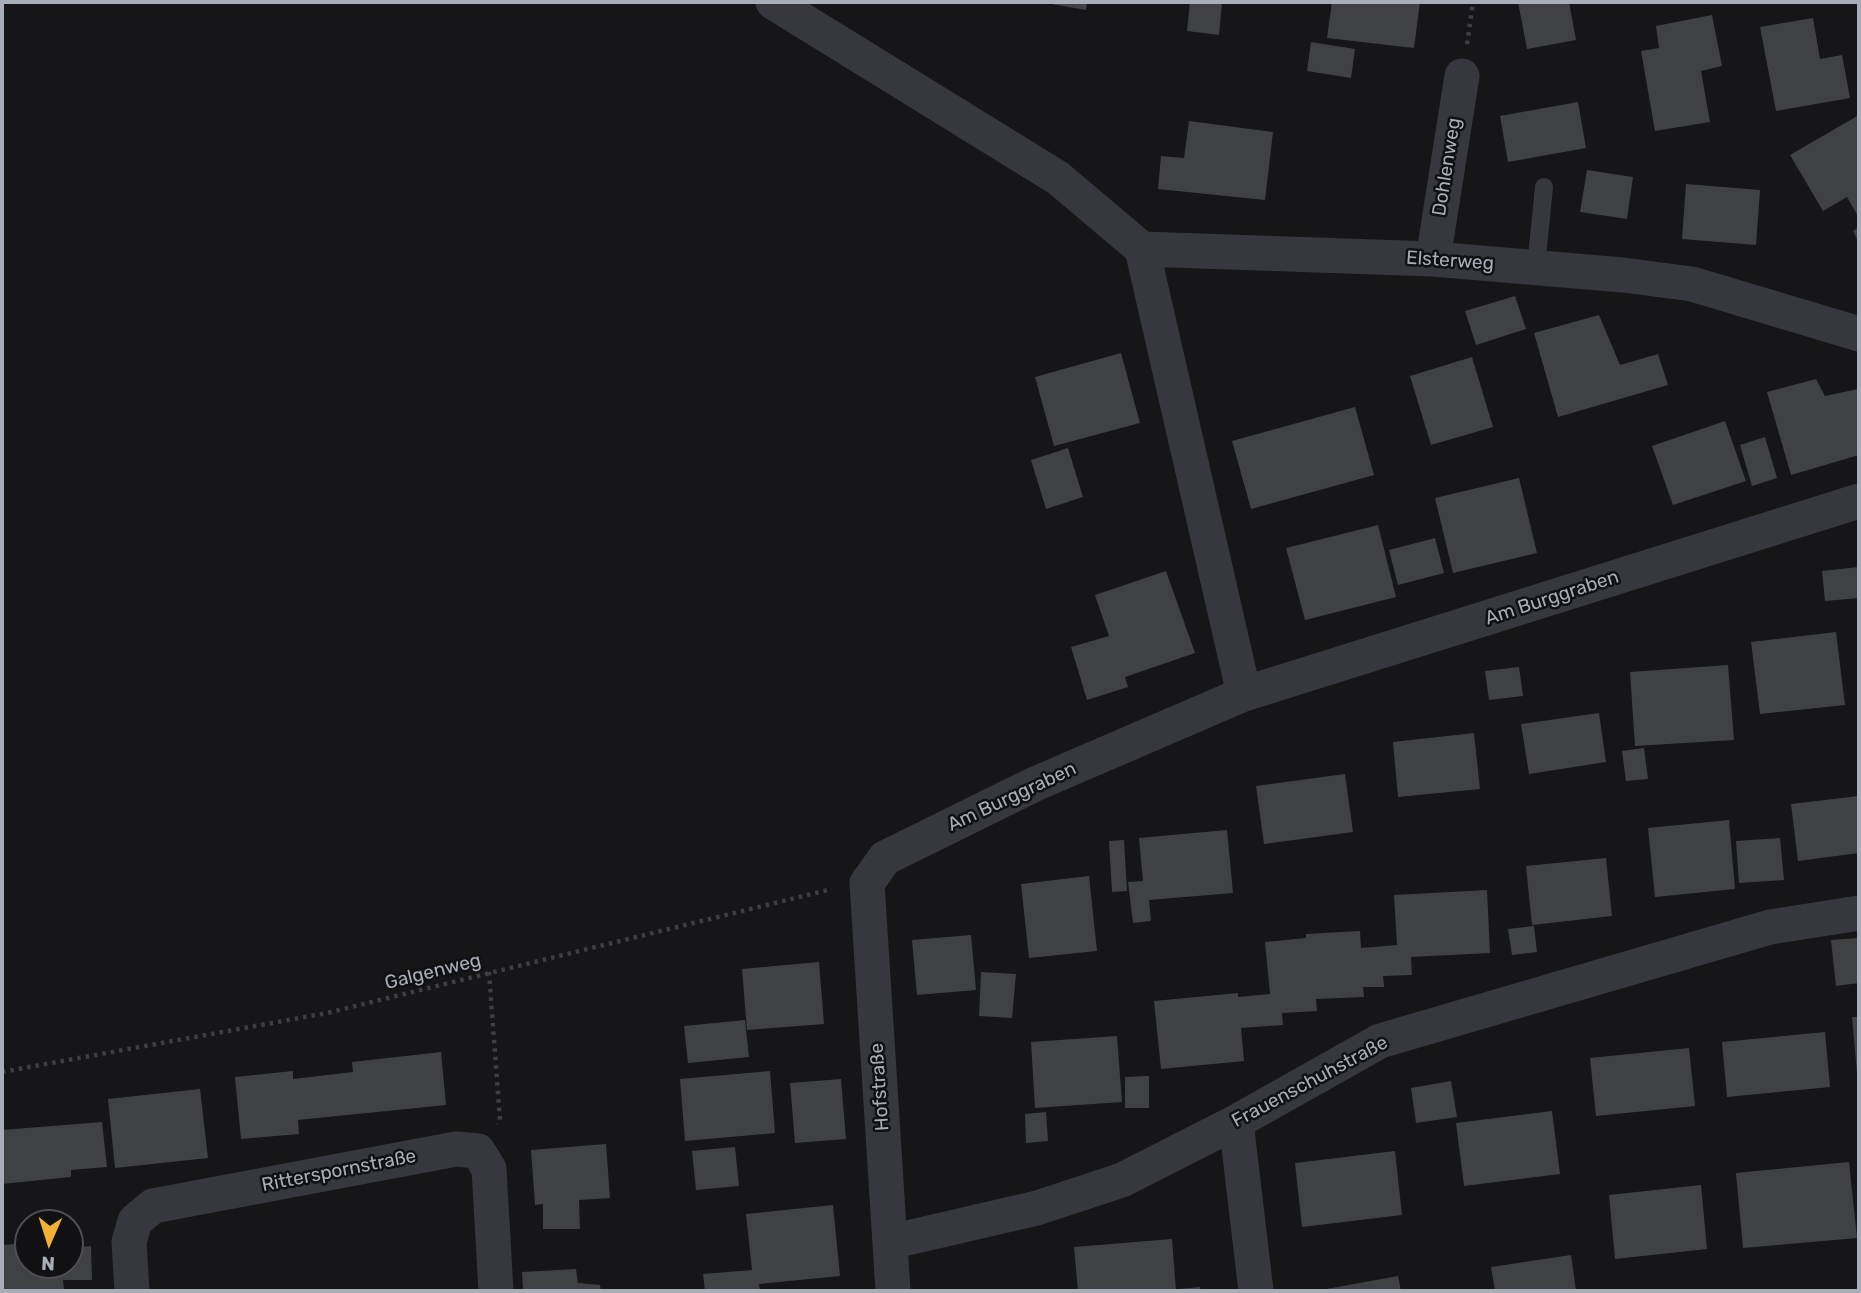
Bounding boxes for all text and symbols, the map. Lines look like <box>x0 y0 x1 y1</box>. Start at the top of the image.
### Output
street label: Dohlenweg <box>1428 116 1466 218</box>
street label: Elsterweg <box>1405 247 1495 275</box>
street label: Am Burggraben <box>1482 566 1622 630</box>
street label: Am Burggraben <box>944 757 1080 837</box>
street label: Galgenweg <box>383 949 483 995</box>
street label: Frauenschuhstraße <box>1228 1031 1392 1133</box>
street label: Hofstraße <box>866 1042 894 1132</box>
street label: Ritterspornstraße <box>260 1145 418 1197</box>
north arrow <box>14 1209 84 1279</box>
text: N <box>41 1252 55 1275</box>

